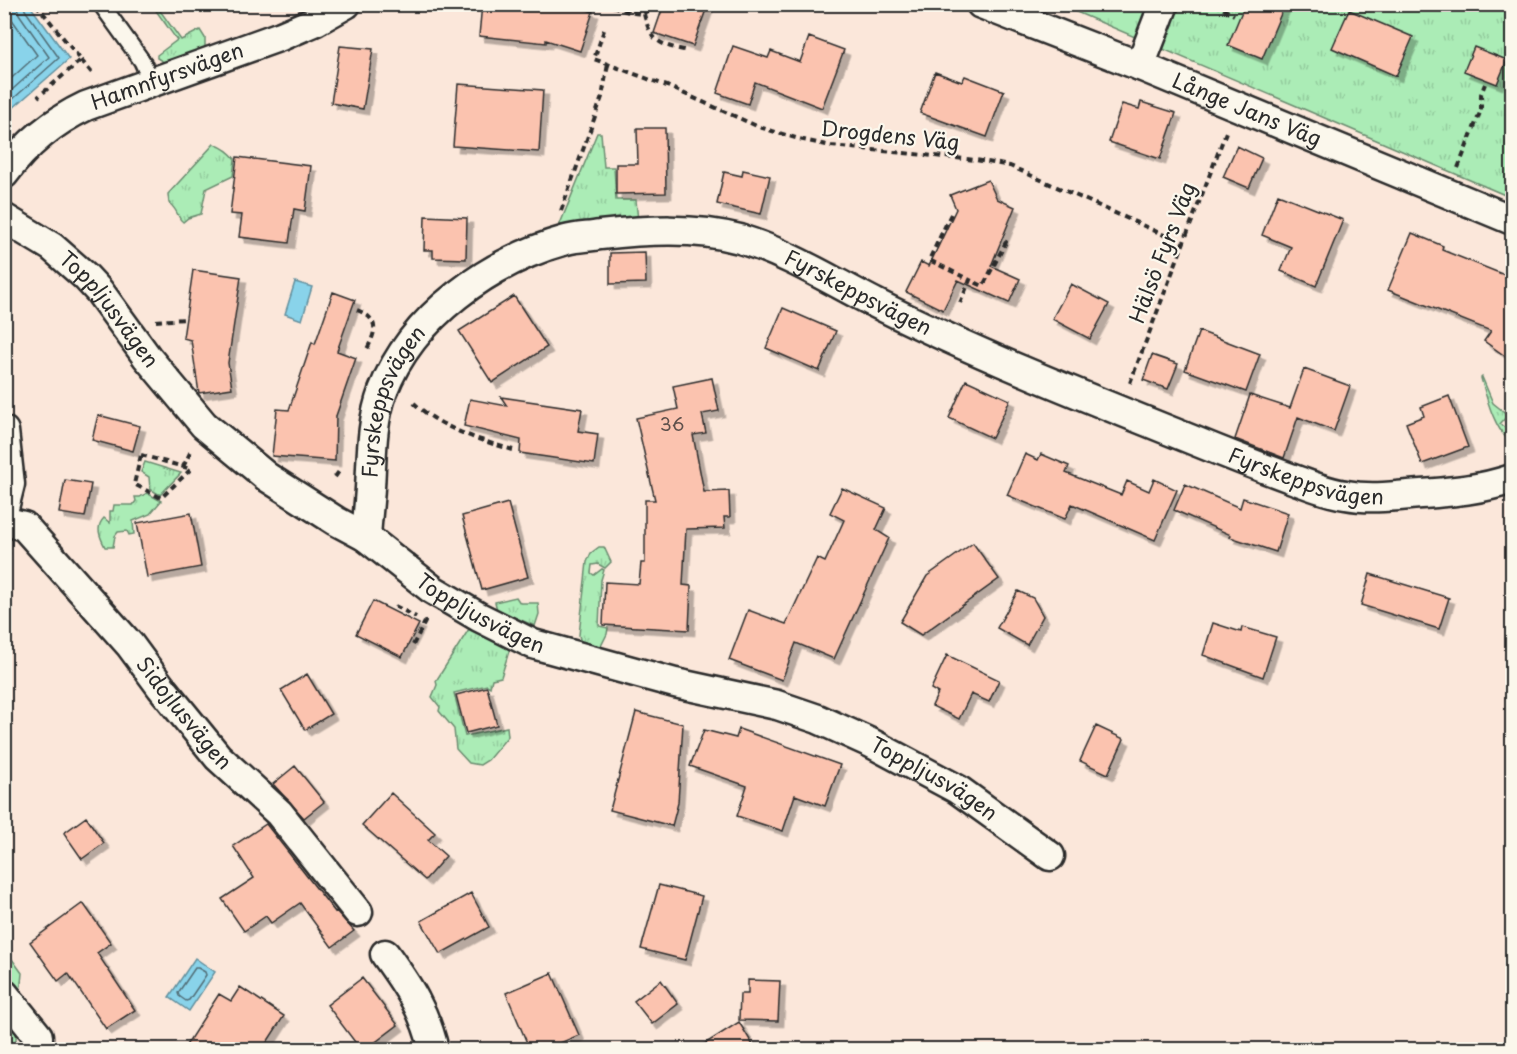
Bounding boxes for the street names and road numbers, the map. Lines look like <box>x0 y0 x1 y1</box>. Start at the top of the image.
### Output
street label: Hamnfyrsvägen <box>86 33 248 117</box>
street label: Långe Jans Väg <box>1168 63 1327 153</box>
street label: Drogdens Väg <box>819 111 961 157</box>
street label: Hälsö Fyrs Väg <box>1120 177 1203 327</box>
street label: Fyrskeppsvägen <box>780 240 938 342</box>
street label: Toppljusvägen <box>53 242 167 374</box>
street label: Fyrskeppsvägen <box>353 317 432 479</box>
street label: Fyrskeppsvägen <box>1224 438 1384 511</box>
street label: Toppljusvägen <box>410 564 548 660</box>
street label: Sidojlusvägen <box>130 649 240 776</box>
street label: Toppljusvägen <box>865 727 1005 827</box>

